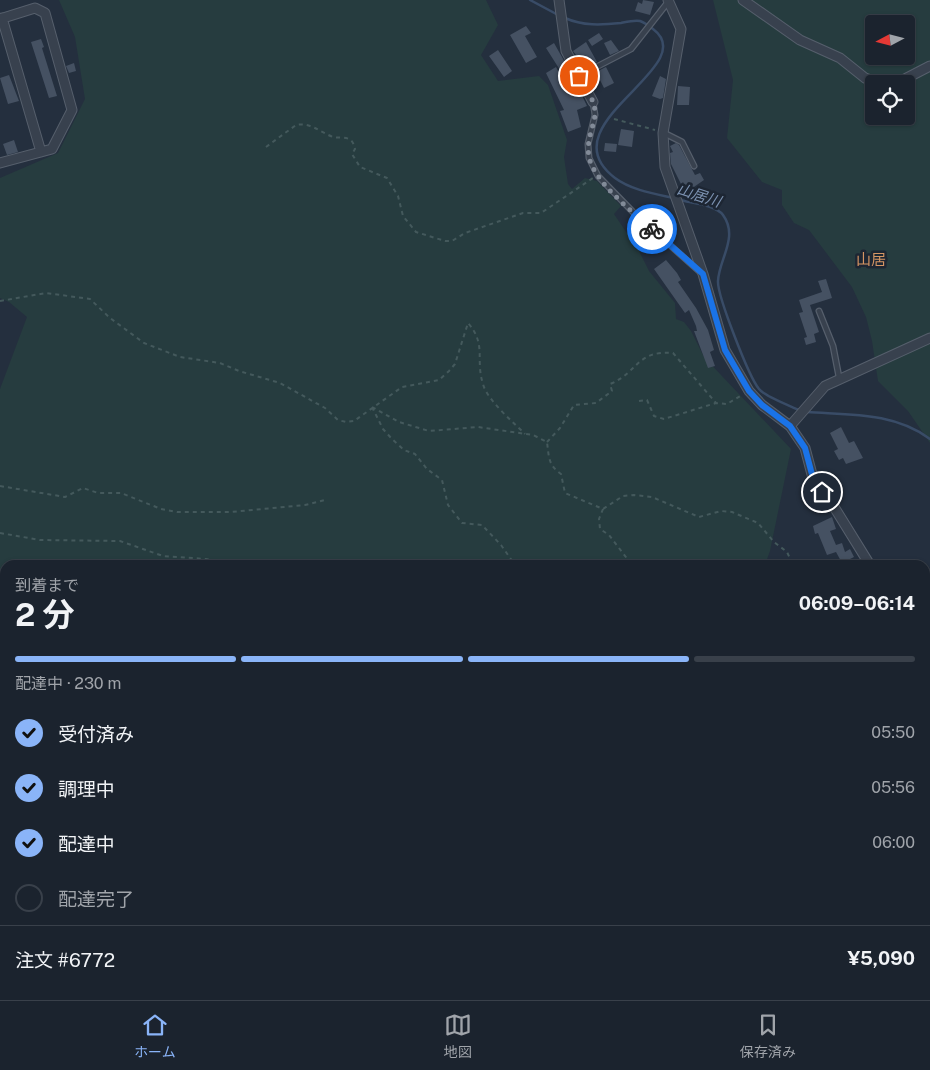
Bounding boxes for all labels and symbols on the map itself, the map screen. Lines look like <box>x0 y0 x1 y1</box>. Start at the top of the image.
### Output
north arrow <box>865 15 915 65</box>
pin <box>558 55 600 97</box>
water label: 山居川 <box>675 180 725 211</box>
courier <box>627 204 677 254</box>
district label: 山居 <box>856 251 886 268</box>
pin <box>801 471 843 513</box>

